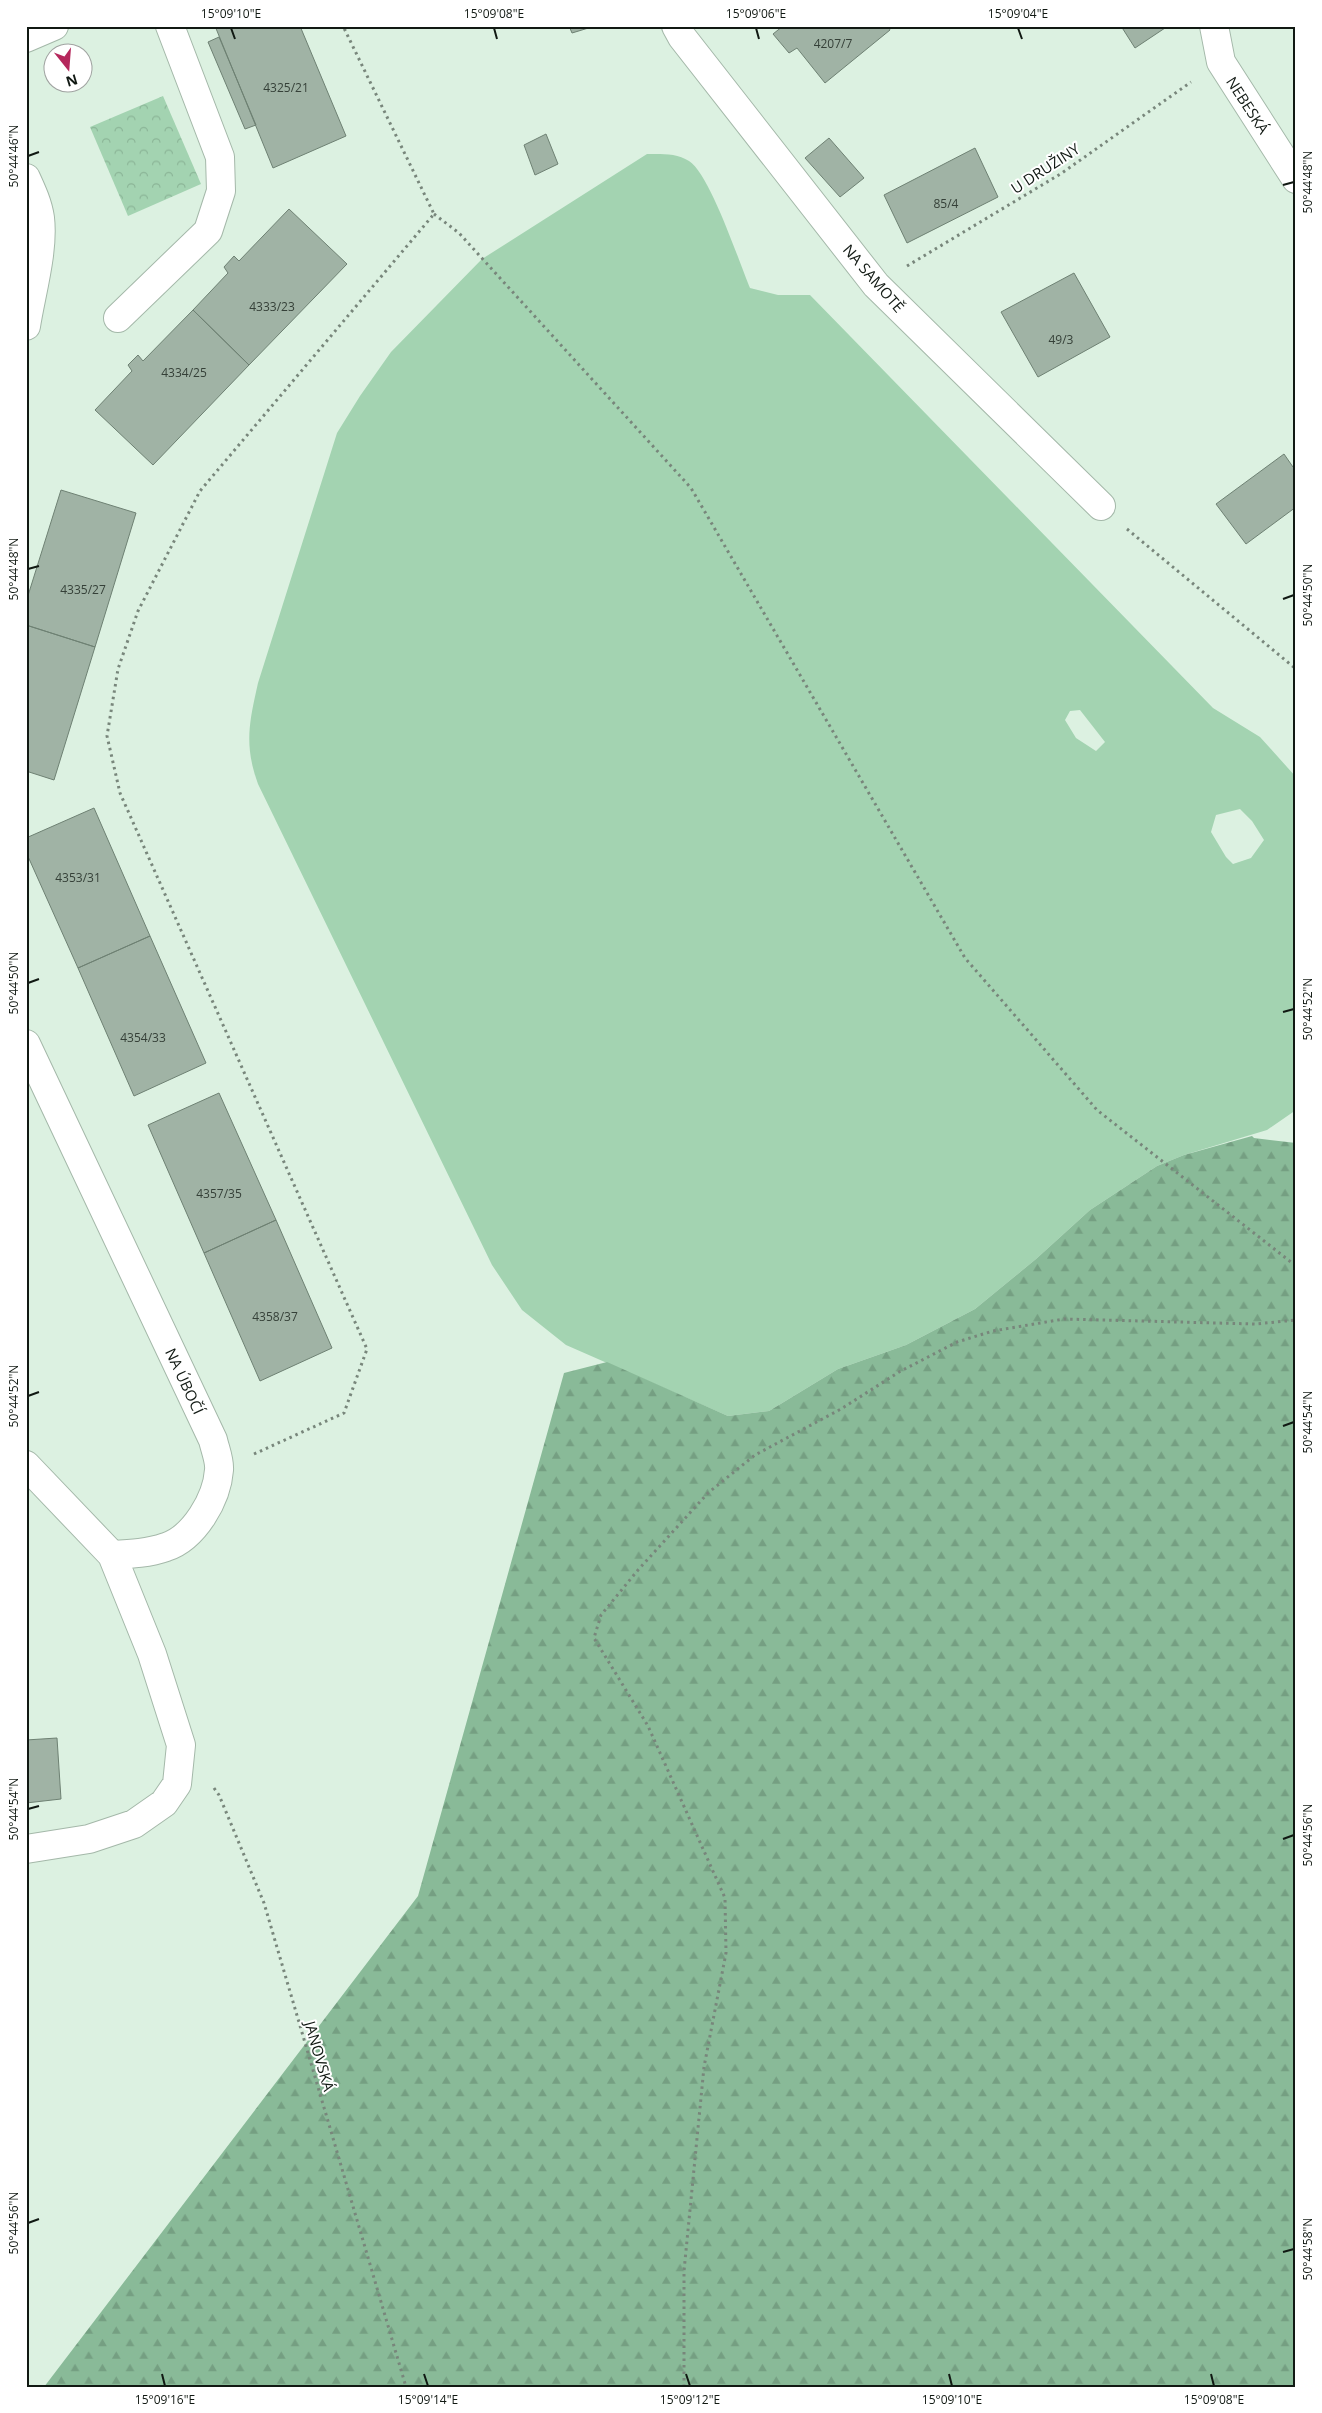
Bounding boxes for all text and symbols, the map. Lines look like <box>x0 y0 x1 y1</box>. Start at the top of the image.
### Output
text: 15°09'10"E <box>201 5 261 22</box>
text: 15°09'08"E <box>464 5 524 22</box>
text: 15°09'06"E <box>726 5 786 22</box>
text: 15°09'04"E <box>988 5 1048 22</box>
house number: 4207/7 <box>814 35 852 52</box>
north arrow <box>42 42 92 92</box>
text: N <box>64 70 80 92</box>
street label: NEBESKÁ <box>1222 72 1274 138</box>
house number: 4325/21 <box>263 79 309 96</box>
text: 50°44'46"N <box>5 125 22 187</box>
street label: U DRUŽINY <box>1007 138 1084 198</box>
text: 50°44'48"N <box>1299 151 1316 213</box>
house number: 85/4 <box>934 195 959 212</box>
street label: NA SAMOTĚ <box>839 240 909 316</box>
house number: 4333/23 <box>249 298 295 315</box>
house number: 49/3 <box>1049 331 1074 348</box>
house number: 4334/25 <box>161 364 207 381</box>
text: 50°44'48"N <box>5 538 22 600</box>
text: 50°44'50"N <box>1299 564 1316 626</box>
house number: 4335/27 <box>60 581 106 598</box>
house number: 4353/31 <box>55 869 101 886</box>
text: 50°44'50"N <box>5 952 22 1014</box>
text: 50°44'52"N <box>1299 978 1316 1040</box>
house number: 4354/33 <box>120 1029 166 1046</box>
house number: 4357/35 <box>196 1185 242 1202</box>
house number: 4358/37 <box>252 1308 298 1325</box>
street label: NA ÚBOČÍ <box>161 1345 209 1418</box>
text: 50°44'52"N <box>5 1365 22 1427</box>
text: 50°44'54"N <box>1299 1391 1316 1453</box>
text: 50°44'54"N <box>5 1778 22 1840</box>
text: 50°44'56"N <box>1299 1804 1316 1866</box>
street label: JANOVSKÁ <box>300 2017 340 2094</box>
text: 50°44'56"N <box>5 2192 22 2254</box>
text: 50°44'58"N <box>1299 2218 1316 2280</box>
text: 15°09'16"E <box>135 2391 195 2408</box>
text: 15°09'14"E <box>398 2391 458 2408</box>
text: 15°09'12"E <box>660 2391 720 2408</box>
text: 15°09'10"E <box>922 2391 982 2408</box>
text: 15°09'08"E <box>1184 2391 1244 2408</box>

